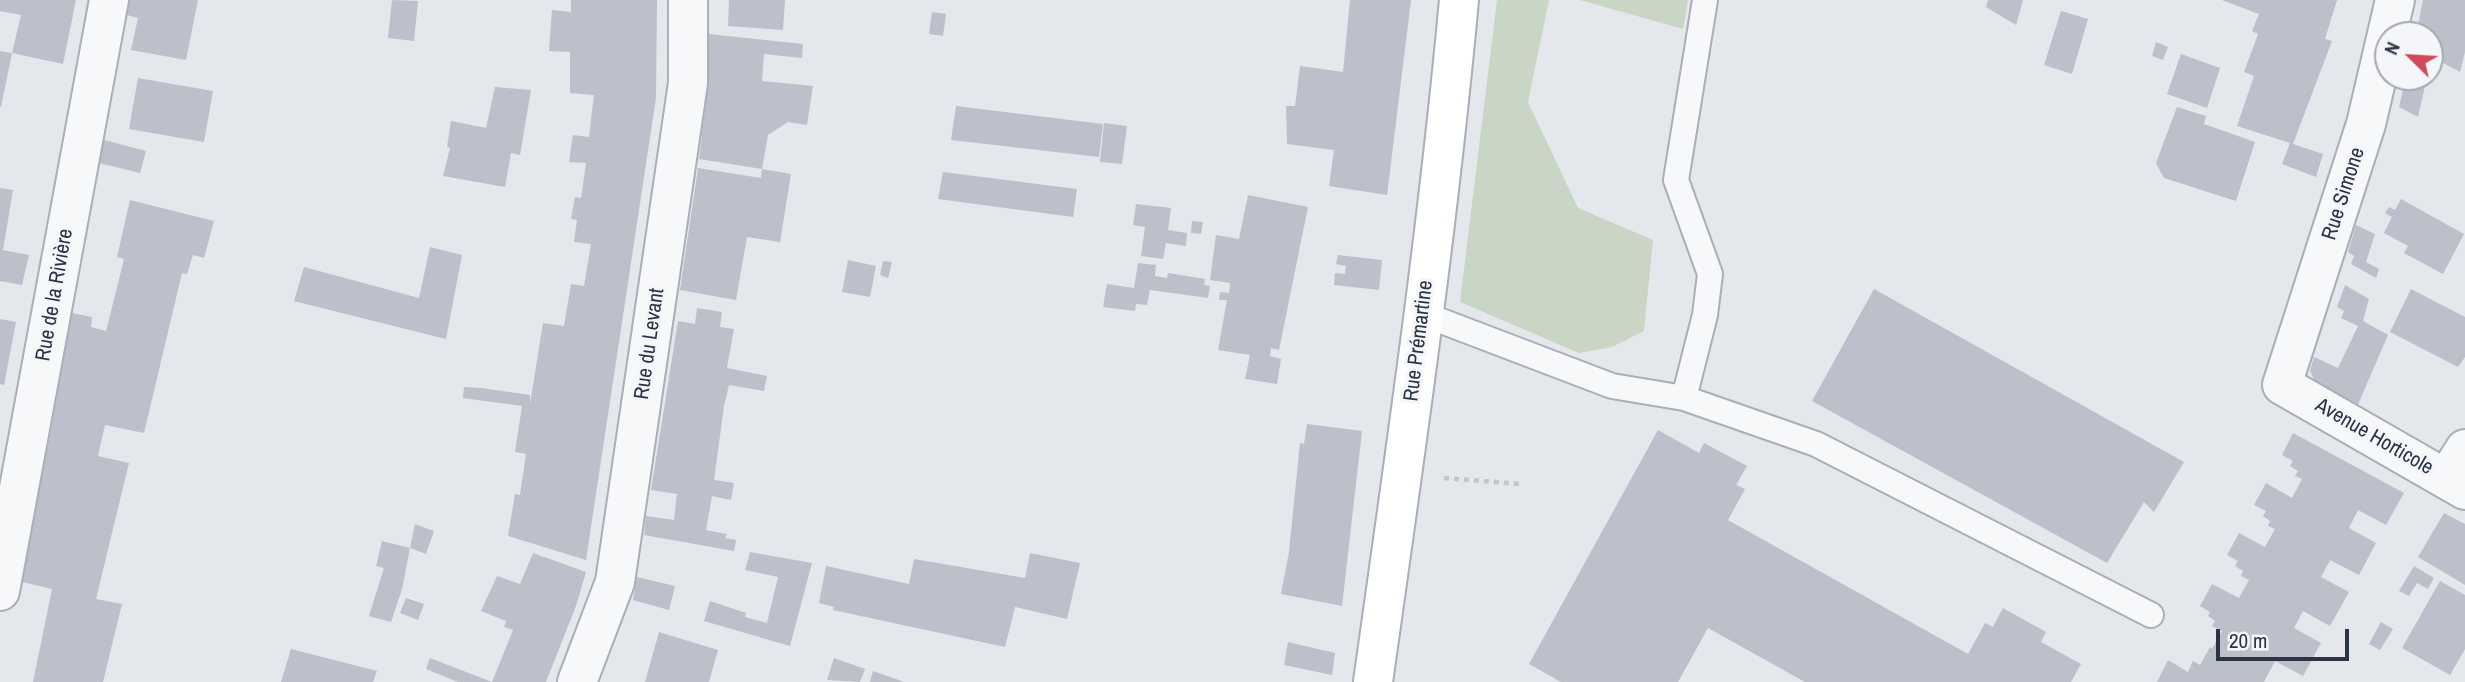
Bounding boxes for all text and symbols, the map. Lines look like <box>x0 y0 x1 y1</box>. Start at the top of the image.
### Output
north arrow <box>2374 21 2444 91</box>
text: N <box>2377 38 2406 59</box>
street label: Rue Simone <box>2317 145 2371 243</box>
street label: Rue de la Rivière <box>31 227 79 363</box>
street label: Rue Prémartine <box>1399 279 1439 403</box>
street label: Rue du Levant <box>630 287 670 401</box>
street label: Avenue Horticole <box>2311 393 2437 481</box>
scale bar <box>2220 616 2353 660</box>
text: 20 m <box>2229 626 2267 655</box>

